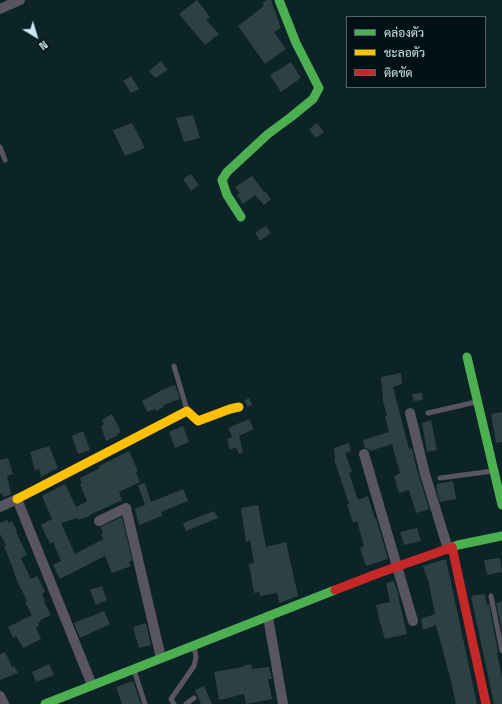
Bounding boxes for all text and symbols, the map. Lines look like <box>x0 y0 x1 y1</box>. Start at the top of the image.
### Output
north arrow <box>16 16 56 56</box>
legend <box>346 16 486 88</box>
text: คล่องตัว <box>384 25 424 41</box>
text: N <box>36 38 51 53</box>
text: ชะลอตัว <box>384 45 425 61</box>
text: ติดขัด <box>384 65 413 81</box>

